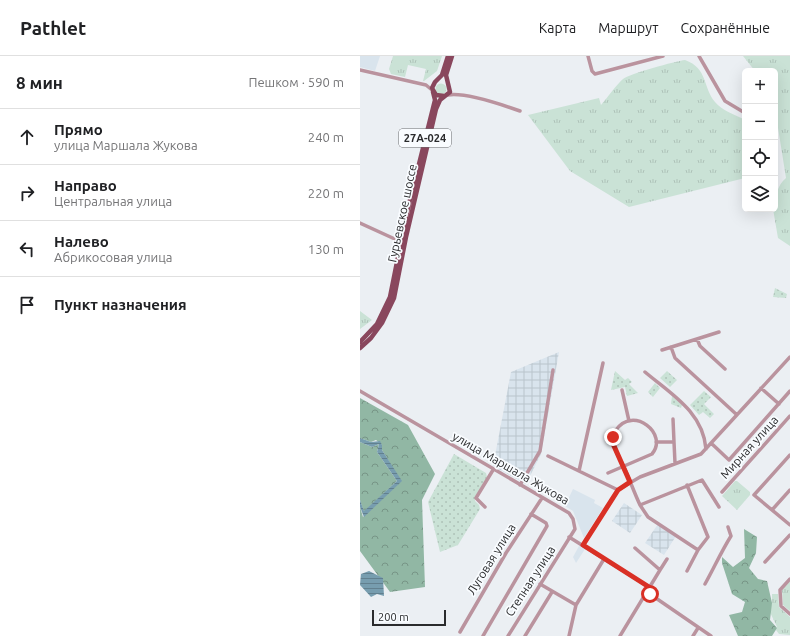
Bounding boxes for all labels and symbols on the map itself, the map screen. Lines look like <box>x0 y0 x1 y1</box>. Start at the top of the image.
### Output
road number: 27А-024 <box>399 129 451 147</box>
street label: Гурьевское шоссе <box>385 163 419 263</box>
street label: Мирная улица <box>717 413 781 481</box>
route end <box>604 428 622 446</box>
street label: улица Маршала Жукова <box>450 429 572 507</box>
street label: Луговая улица <box>464 521 518 597</box>
street label: Степная улица <box>502 543 558 619</box>
route start <box>641 585 659 603</box>
scale bar <box>372 608 446 627</box>

